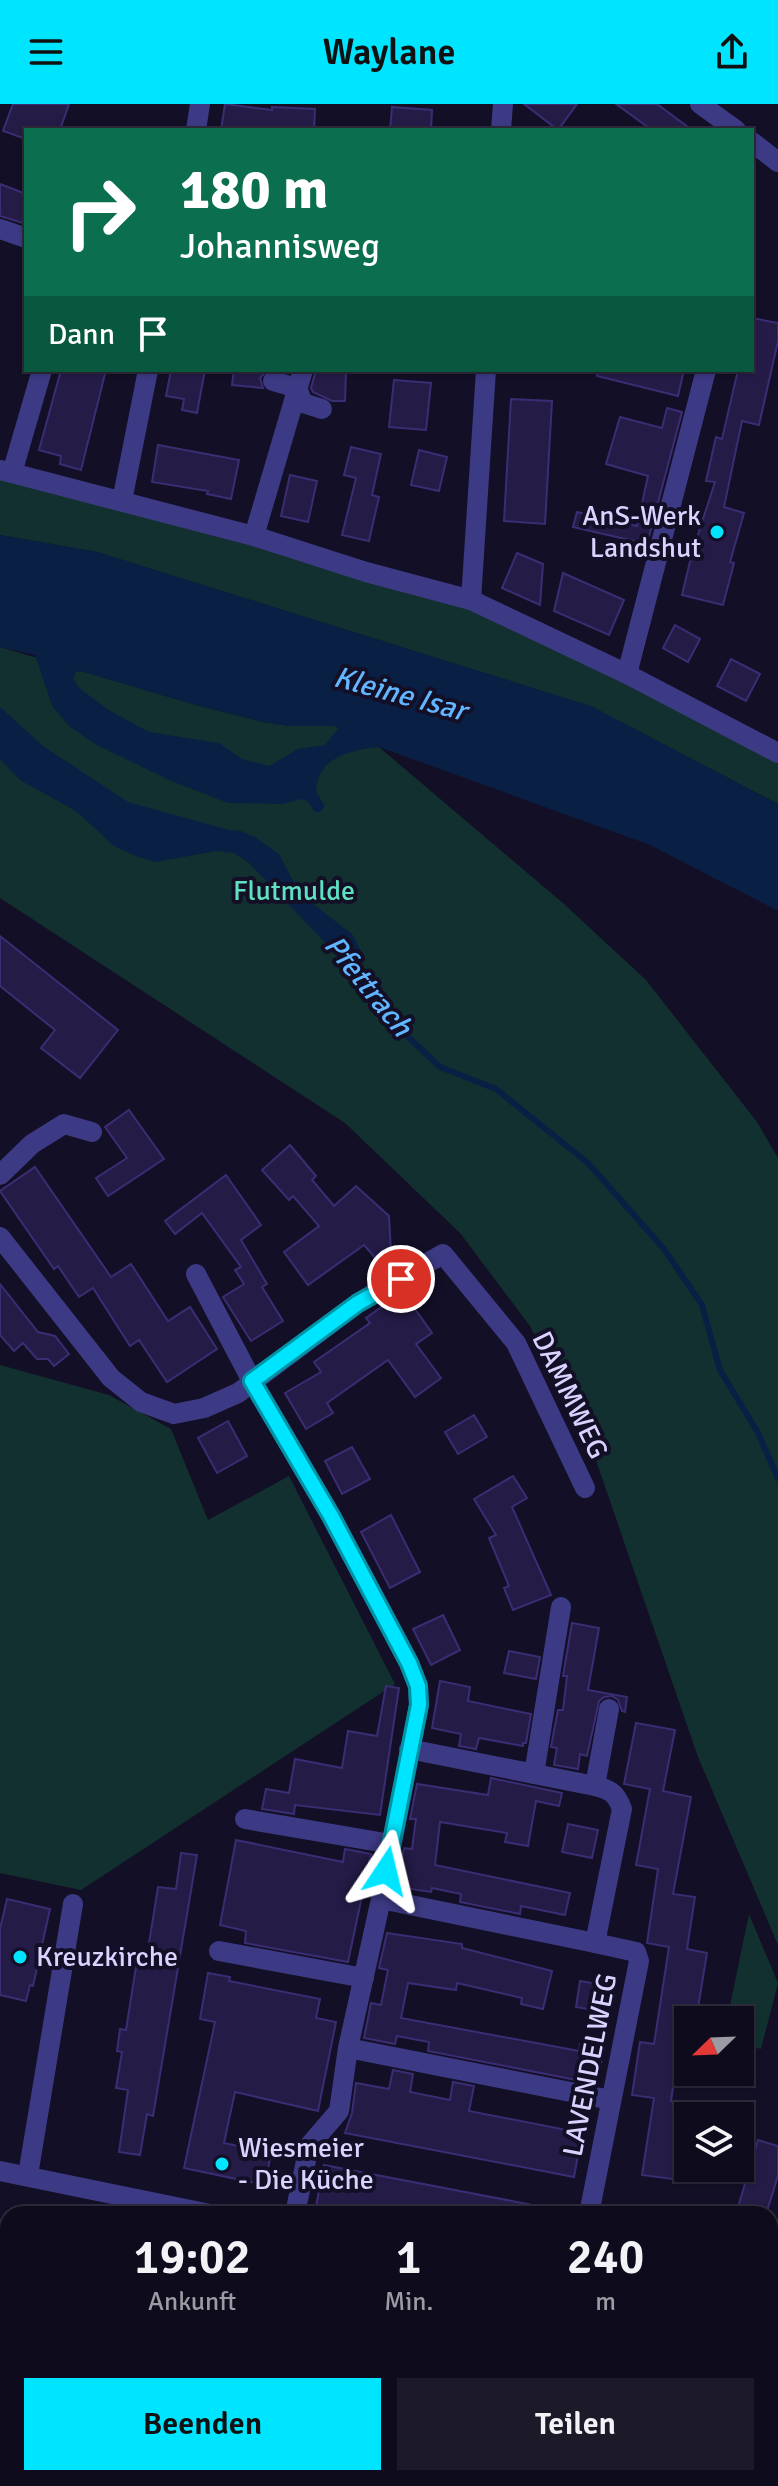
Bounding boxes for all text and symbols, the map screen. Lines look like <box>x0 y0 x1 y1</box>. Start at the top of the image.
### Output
icon: menu <box>24 30 68 74</box>
text: Waylane <box>323 30 455 75</box>
icon: share <box>710 30 754 74</box>
text: 180 m <box>180 155 328 224</box>
icon: right <box>48 160 152 264</box>
text: Johannisweg <box>180 224 380 269</box>
icon: arrive <box>131 312 175 356</box>
text: Dann <box>48 316 115 353</box>
place label: AnS-Werk Landshut <box>582 499 701 565</box>
marker: AnS-Werk Landshut <box>708 523 726 541</box>
water label: Kleine Isar <box>330 659 474 730</box>
park label: Flutmulde <box>233 874 355 908</box>
water label: Pfettrach <box>316 928 420 1045</box>
pin <box>367 1245 435 1313</box>
icon: arrive <box>379 1257 423 1301</box>
street label: DAMMWEG <box>525 1326 615 1464</box>
position arrow <box>344 1829 428 1913</box>
place label: Kreuzkirche <box>36 1940 178 1974</box>
marker: Kreuzkirche <box>11 1948 29 1966</box>
street label: LAVENDELWEG <box>556 1971 624 2159</box>
north arrow <box>674 2006 754 2086</box>
map controls <box>674 2006 754 2182</box>
button: layers <box>674 2102 754 2182</box>
place label: Wiesmeier - Die Küche <box>238 2131 374 2197</box>
marker: Wiesmeier - Die Küche <box>213 2155 231 2173</box>
text: 19:02 <box>133 2228 251 2287</box>
text: 1 <box>396 2228 422 2287</box>
text: 240 <box>567 2228 645 2287</box>
text: Ankunft <box>148 2286 236 2318</box>
text: Min. <box>384 2286 433 2318</box>
text: m <box>595 2286 616 2318</box>
button: Beenden <box>24 2378 381 2470</box>
button: Teilen <box>397 2378 754 2470</box>

